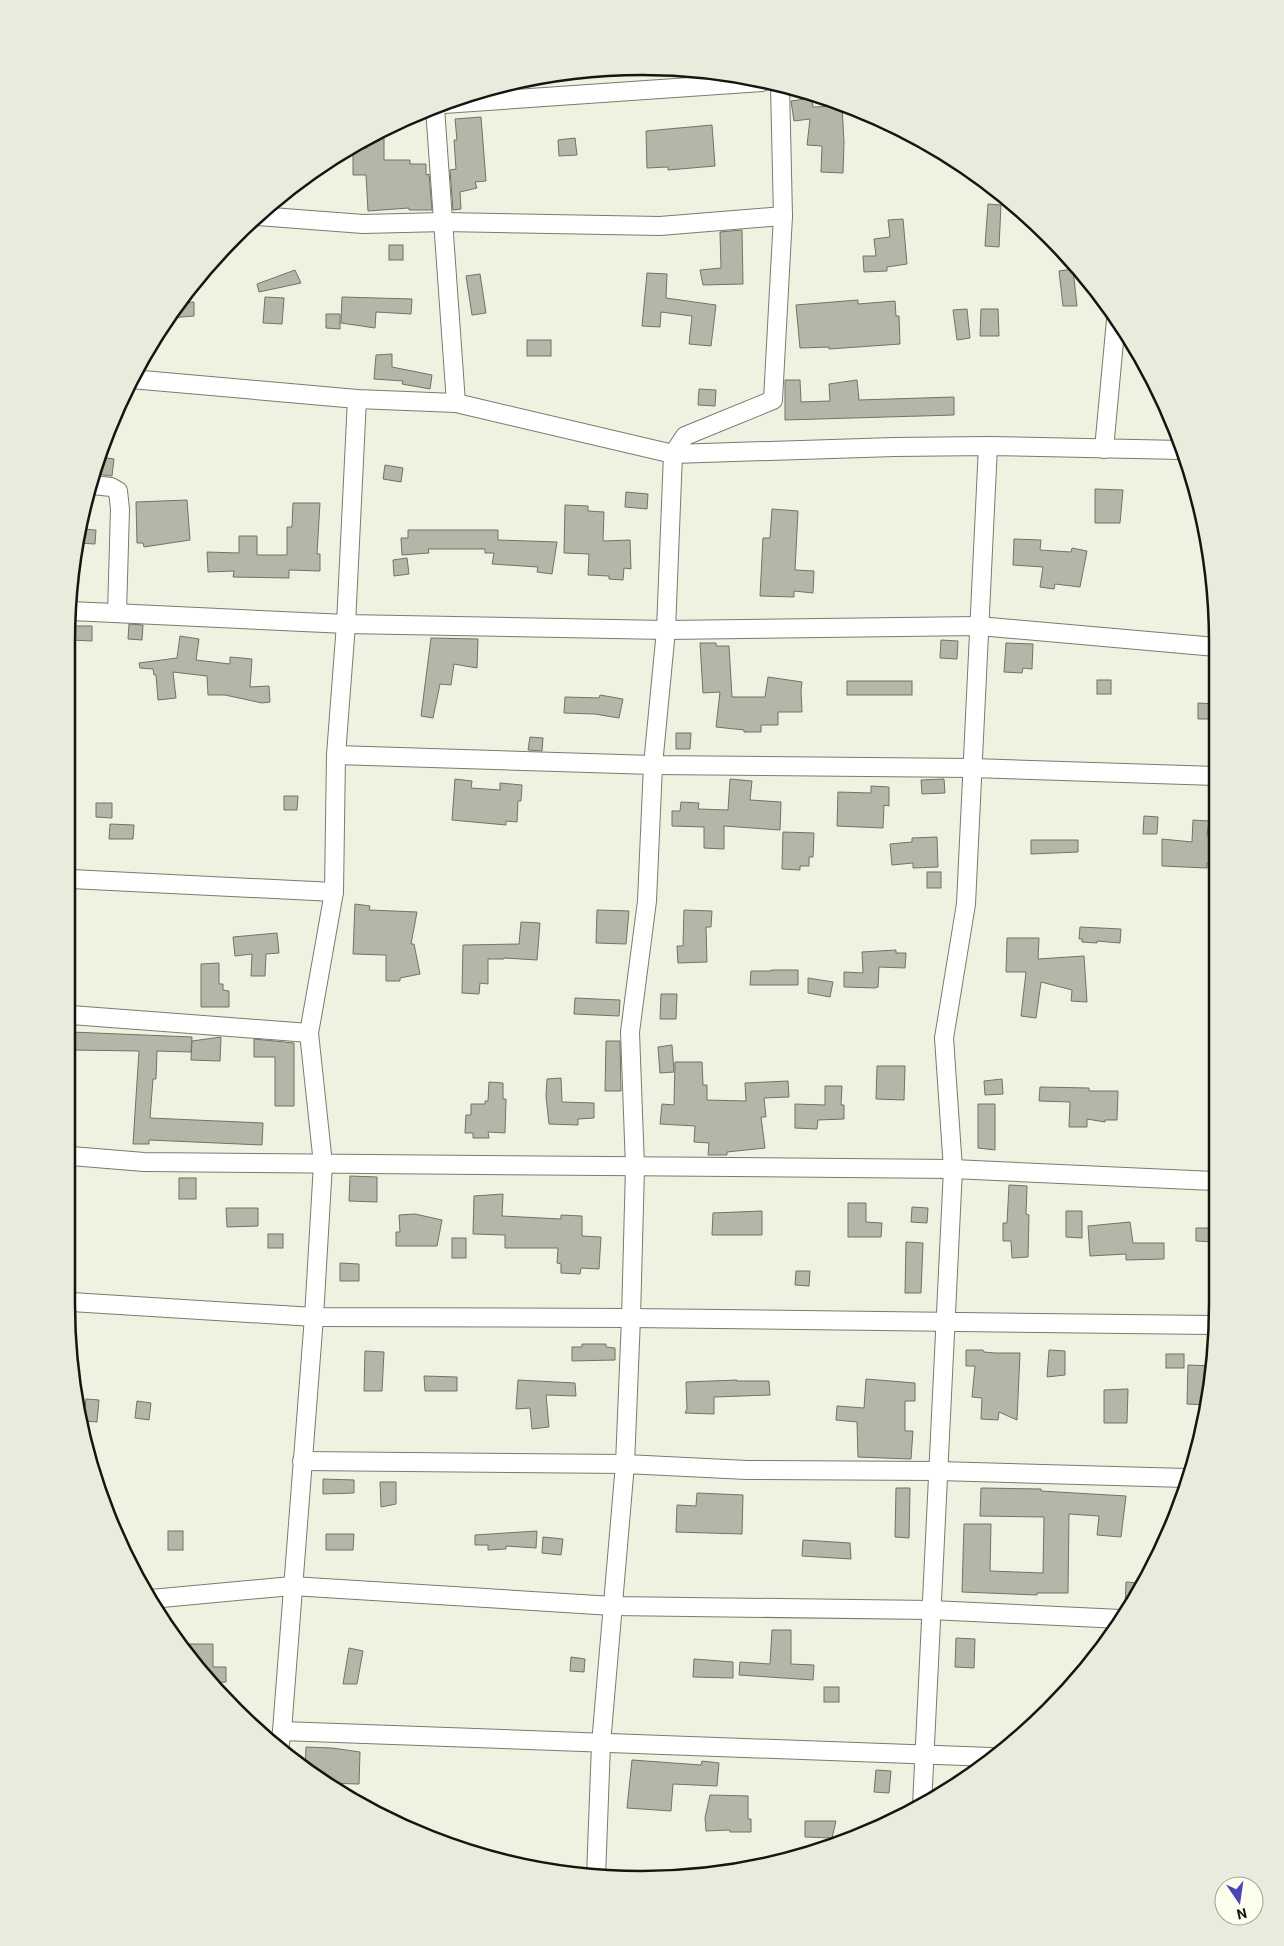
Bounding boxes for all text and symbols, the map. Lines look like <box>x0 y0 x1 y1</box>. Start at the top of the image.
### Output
north arrow <box>1214 1876 1264 1926</box>
text: N <box>1235 1905 1249 1923</box>

